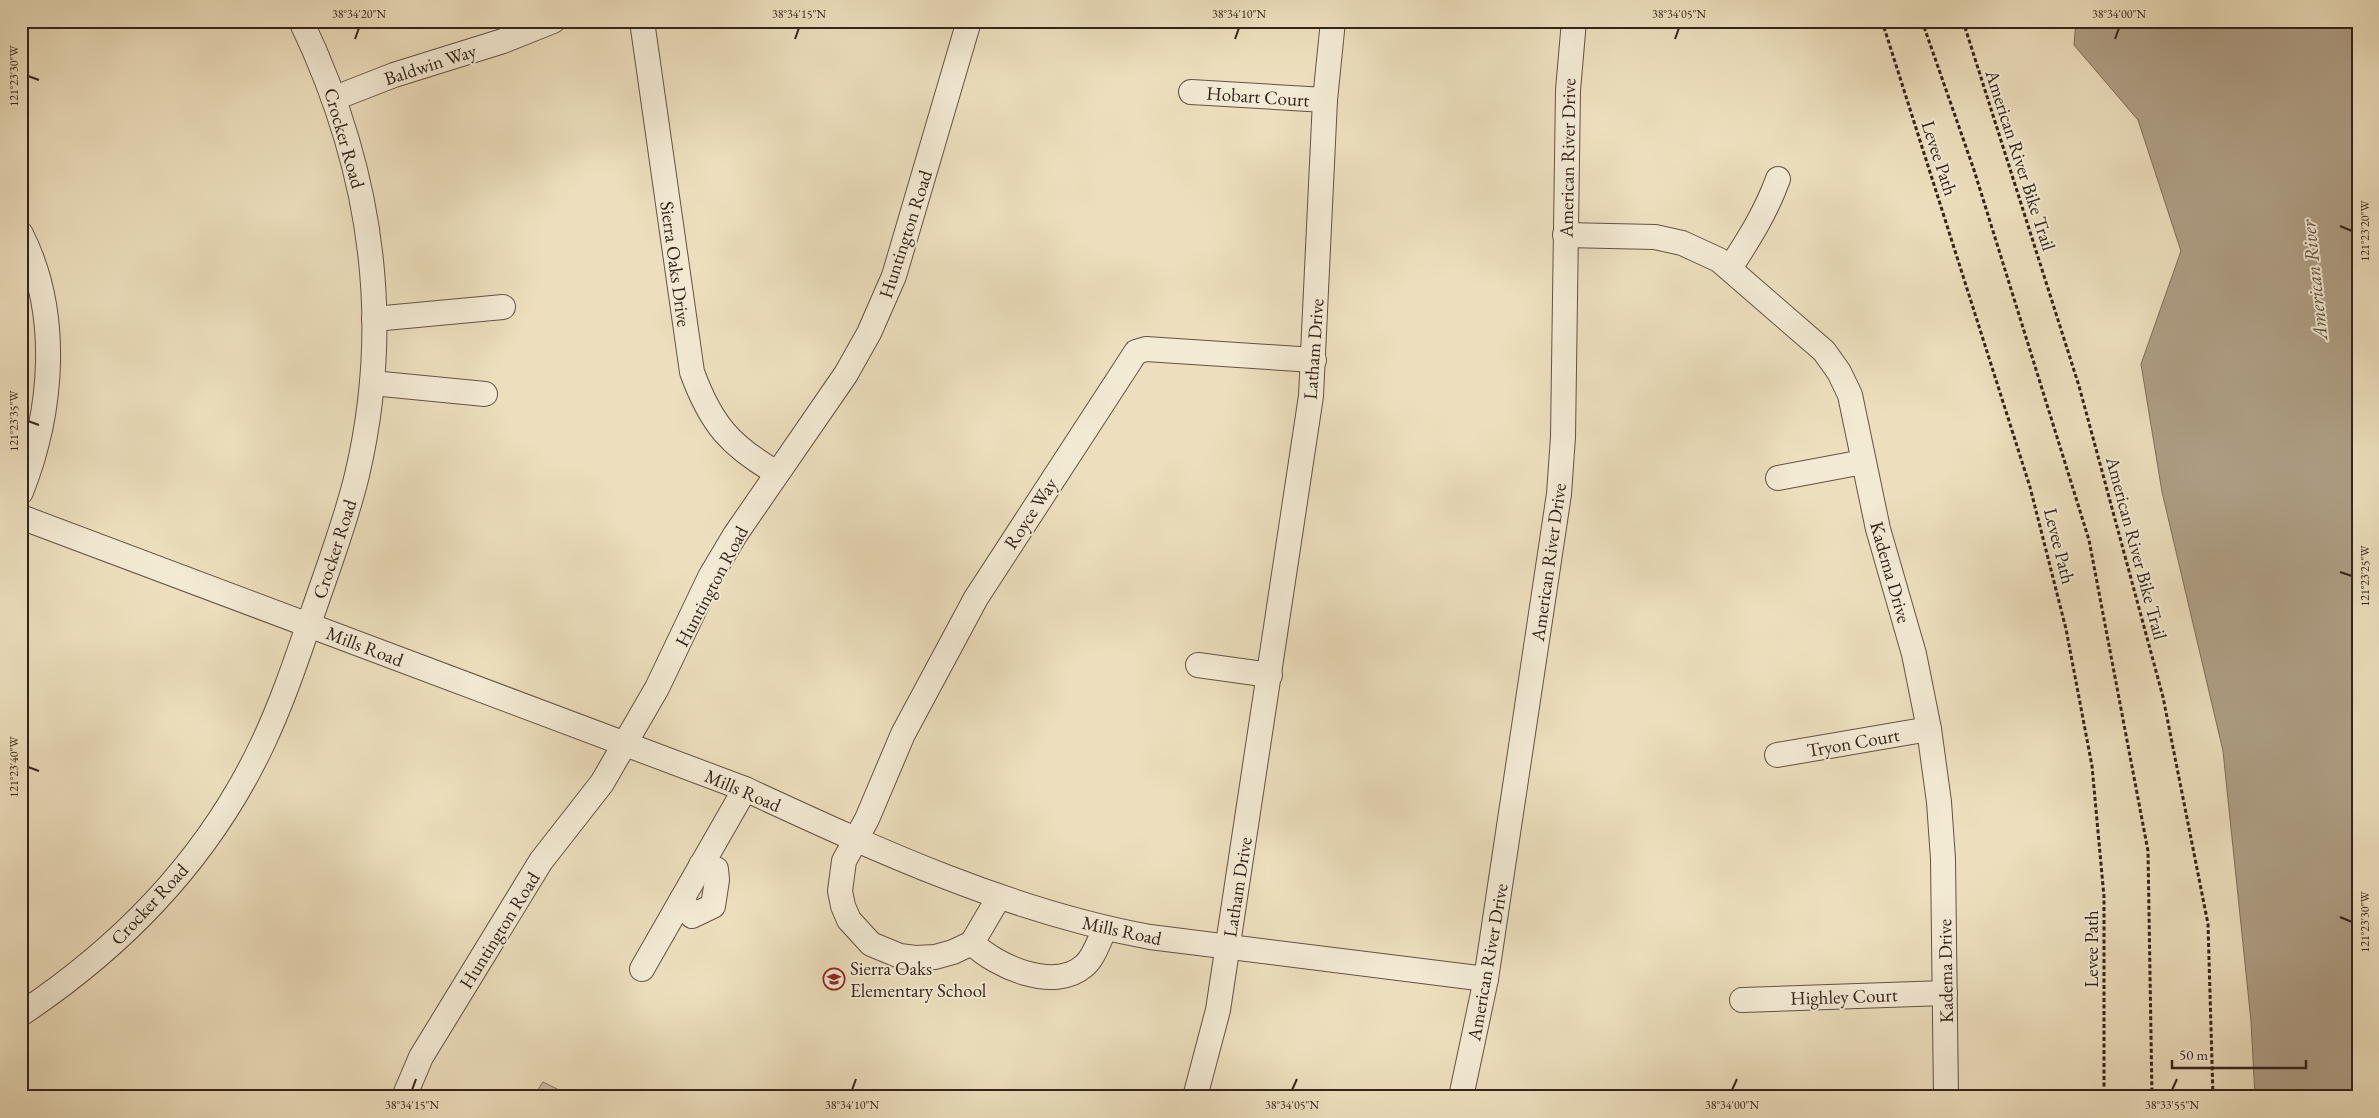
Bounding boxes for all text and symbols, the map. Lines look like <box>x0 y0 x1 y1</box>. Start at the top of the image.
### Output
text: 38°34'20"N <box>332 6 386 22</box>
text: 38°34'15"N <box>772 6 826 22</box>
text: 38°34'10"N <box>1212 6 1266 22</box>
text: 38°34'05"N <box>1652 6 1706 22</box>
text: 38°34'00"N <box>2092 6 2146 22</box>
street label: Baldwin Way <box>381 38 480 91</box>
text: 121°23'30"W <box>6 44 22 107</box>
street label: American River Bike Trail <box>1979 66 2062 254</box>
street label: American River Drive <box>1554 78 1581 239</box>
street label: Hobart Court <box>1206 80 1310 113</box>
street label: Crocker Road <box>318 85 371 192</box>
street label: Levee Path <box>1916 117 1963 199</box>
street label: Huntington Road <box>873 167 938 301</box>
text: 121°23'20"W <box>2357 199 2373 262</box>
street label: Sierra Oaks Drive <box>654 200 697 328</box>
water label: American River <box>2295 217 2333 343</box>
street label: Latham Drive <box>1297 298 1329 400</box>
text: 121°23'35"W <box>6 389 22 452</box>
street label: American River Bike Trail <box>2100 453 2173 643</box>
street label: Royce Way <box>998 472 1063 554</box>
street label: American River Drive <box>1525 481 1572 644</box>
street label: Crocker Road <box>307 496 362 602</box>
street label: Levee Path <box>2038 505 2081 587</box>
street label: Kadema Drive <box>1864 519 1917 626</box>
street label: Huntington Road <box>669 521 754 651</box>
text: 121°23'25"W <box>2357 544 2373 607</box>
street label: Mills Road <box>323 620 407 673</box>
street label: Tryon Court <box>1805 722 1901 763</box>
text: 121°23'40"W <box>6 735 22 798</box>
street label: Mills Road <box>701 763 785 818</box>
street label: Latham Drive <box>1217 835 1258 939</box>
street label: Crocker Road <box>105 858 194 951</box>
street label: Huntington Road <box>453 867 546 993</box>
street label: American River Drive <box>1461 881 1514 1044</box>
text: 121°23'30"W <box>2357 890 2373 953</box>
street label: Mills Road <box>1080 910 1164 951</box>
street label: Levee Path <box>2079 910 2104 988</box>
street label: Kadema Drive <box>1932 919 1959 1023</box>
place label: Sierra Oaks Elementary School <box>850 956 987 1003</box>
school or university icon: Sierra Oaks Elementary School <box>822 967 846 991</box>
street label: Highley Court <box>1790 982 1898 1011</box>
scale bar <box>2172 1038 2305 1070</box>
text: 50 m <box>2179 1045 2208 1064</box>
text: 38°34'15"N <box>385 1097 439 1113</box>
text: 38°34'10"N <box>825 1097 879 1113</box>
text: 38°34'05"N <box>1265 1097 1319 1113</box>
text: 38°34'00"N <box>1705 1097 1759 1113</box>
text: 38°33'55"N <box>2145 1097 2199 1113</box>

